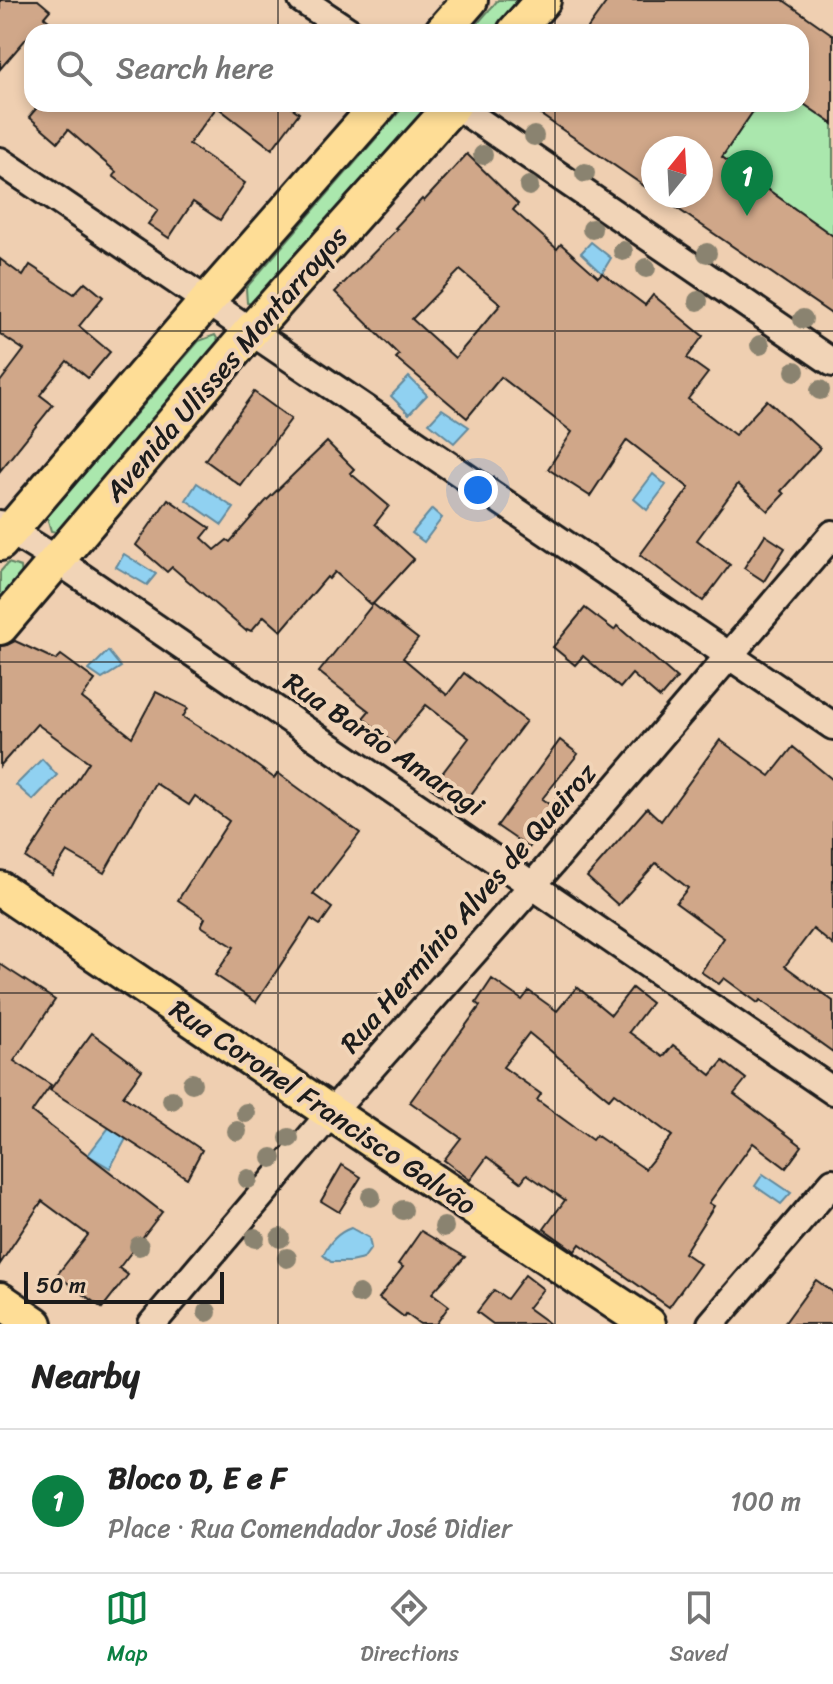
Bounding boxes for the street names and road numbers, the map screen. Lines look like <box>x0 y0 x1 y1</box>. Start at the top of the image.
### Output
street label: Avenida Ulisses Montarroyos <box>91 215 360 514</box>
street label: Rua Barão Amaragi <box>273 658 496 830</box>
street label: Rua Hermínio Alves de Queiroz <box>327 751 609 1065</box>
street label: Rua Coronel Francisco Galvão <box>159 986 487 1228</box>

